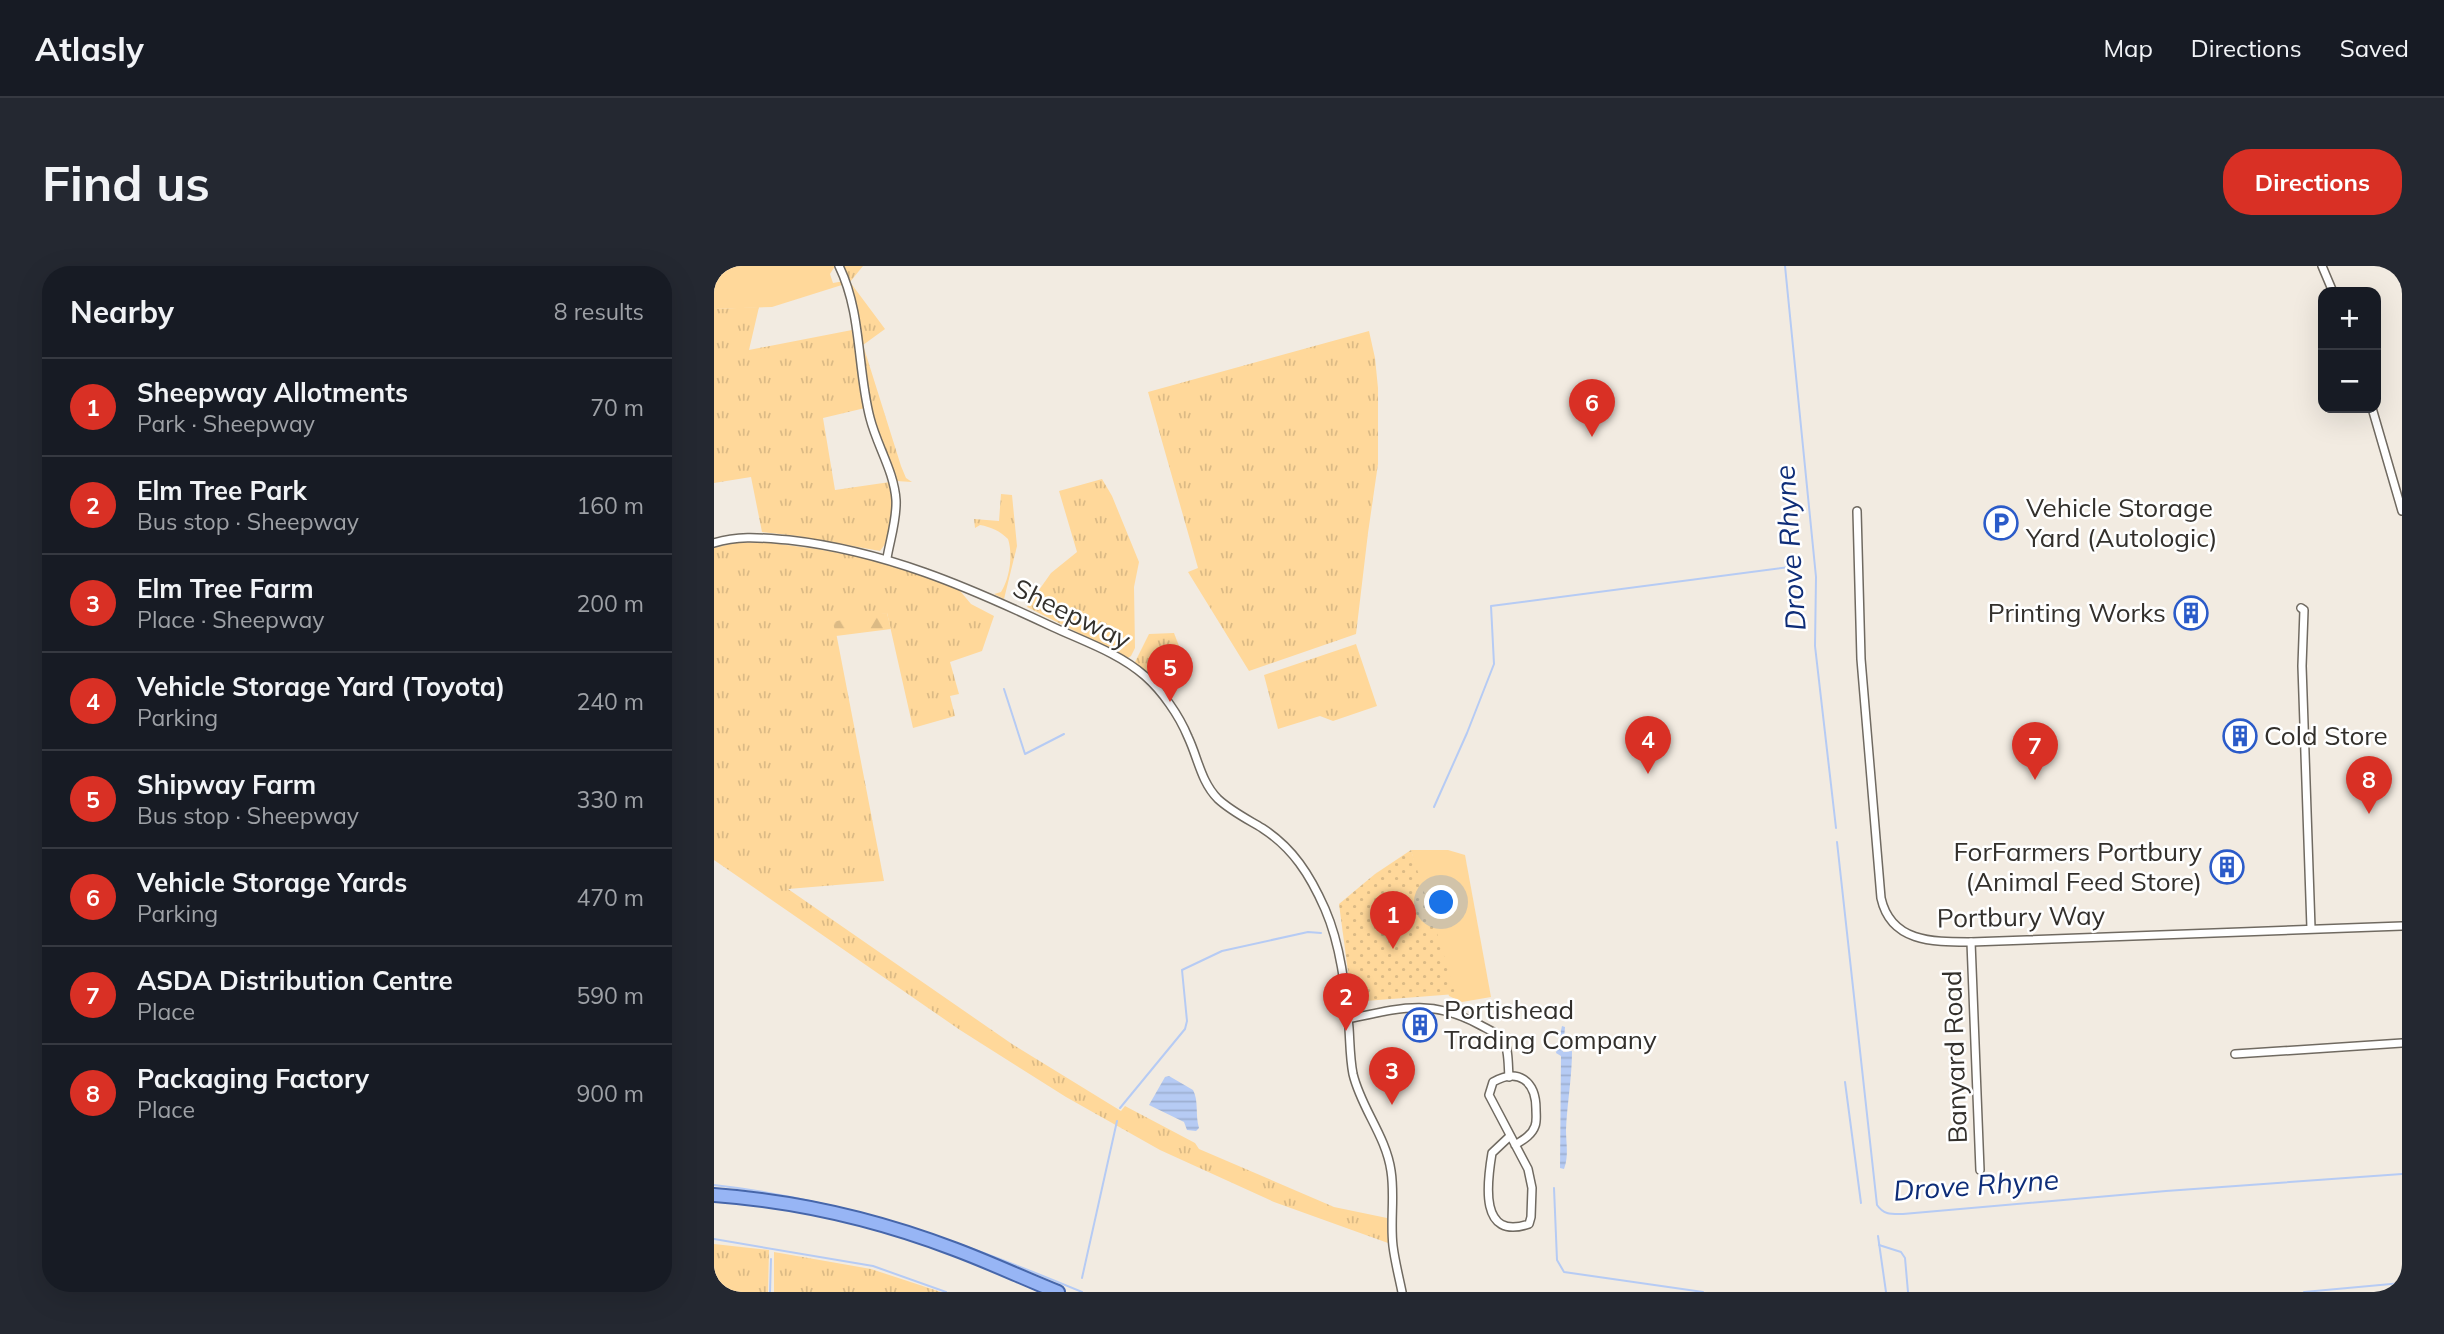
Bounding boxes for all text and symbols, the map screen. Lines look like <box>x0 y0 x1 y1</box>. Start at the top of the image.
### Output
text: Atlasly <box>35 28 144 69</box>
text: Map <box>2103 33 2153 63</box>
text: Directions <box>2191 33 2302 63</box>
text: Saved <box>2340 33 2409 63</box>
button: Directions <box>2223 149 2402 215</box>
text: Find us <box>42 152 210 213</box>
map controls <box>2318 287 2381 413</box>
button: + <box>2318 287 2381 350</box>
text: Nearby <box>70 293 174 331</box>
text: 8 results <box>554 297 644 326</box>
button: − <box>2318 350 2381 413</box>
text: Sheepway Allotments <box>137 376 408 409</box>
pin: 6 <box>1569 379 1615 437</box>
text: 1 <box>86 393 100 422</box>
text: 70 m <box>590 393 644 422</box>
text: Park · Sheepway <box>137 409 315 438</box>
water label: Drove Rhyne <box>1766 464 1813 632</box>
text: Elm Tree Park <box>137 474 307 507</box>
text: 2 <box>86 491 100 520</box>
text: 160 m <box>576 491 644 520</box>
place label: Vehicle Storage Yard (Autologic) <box>2025 491 2218 554</box>
parking icon: Vehicle Storage Yard (Autologic) <box>1982 504 2020 542</box>
text: Bus stop · Sheepway <box>137 507 359 536</box>
street label: Sheepway <box>1008 571 1137 656</box>
text: Elm Tree Farm <box>137 572 314 605</box>
text: 3 <box>86 589 100 618</box>
text: 200 m <box>576 589 644 618</box>
building icon: Printing Works <box>2172 594 2210 632</box>
place label: Printing Works <box>1988 596 2166 629</box>
text: Place · Sheepway <box>137 605 324 634</box>
pin: 5 <box>1147 644 1193 702</box>
text: Vehicle Storage Yard (Toyota) <box>137 670 505 703</box>
text: 4 <box>86 687 100 716</box>
text: 240 m <box>576 687 644 716</box>
text: Parking <box>137 703 218 732</box>
pin: 4 <box>1625 716 1671 774</box>
building icon: Cold Store <box>2221 717 2259 755</box>
place label: Cold Store <box>2264 719 2388 752</box>
pin: 7 <box>2012 722 2058 780</box>
pin: 8 <box>2346 756 2392 814</box>
text: Shipway Farm <box>137 768 316 801</box>
text: 5 <box>86 785 100 814</box>
text: 330 m <box>576 785 644 814</box>
text: Bus stop · Sheepway <box>137 801 359 830</box>
place label: ForFarmers Portbury (Animal Feed Store) <box>1953 835 2202 898</box>
building icon: ForFarmers Portbury (Animal Feed Store) <box>2208 848 2246 886</box>
text: Vehicle Storage Yards <box>137 866 407 899</box>
text: 6 <box>86 883 100 912</box>
text: 470 m <box>576 883 644 912</box>
your location <box>1424 885 1458 919</box>
pin: 1 <box>1370 891 1416 949</box>
text: Parking <box>137 899 218 928</box>
street label: Portbury Way <box>1936 899 2106 934</box>
text: ASDA Distribution Centre <box>137 964 453 997</box>
street label: Banyard Road <box>1935 970 1974 1144</box>
pin: 2 <box>1323 973 1369 1031</box>
text: 7 <box>86 981 100 1010</box>
text: 590 m <box>576 981 644 1010</box>
place label: Portishead Trading Company <box>1444 993 1657 1056</box>
text: Place <box>137 997 195 1026</box>
building icon: Portishead Trading Company <box>1401 1006 1439 1044</box>
pin: 3 <box>1369 1047 1415 1105</box>
text: Packaging Factory <box>137 1062 369 1095</box>
text: 8 <box>86 1079 100 1108</box>
text: 900 m <box>576 1079 644 1108</box>
text: Place <box>137 1095 195 1124</box>
water label: Drove Rhyne <box>1892 1161 2060 1208</box>

